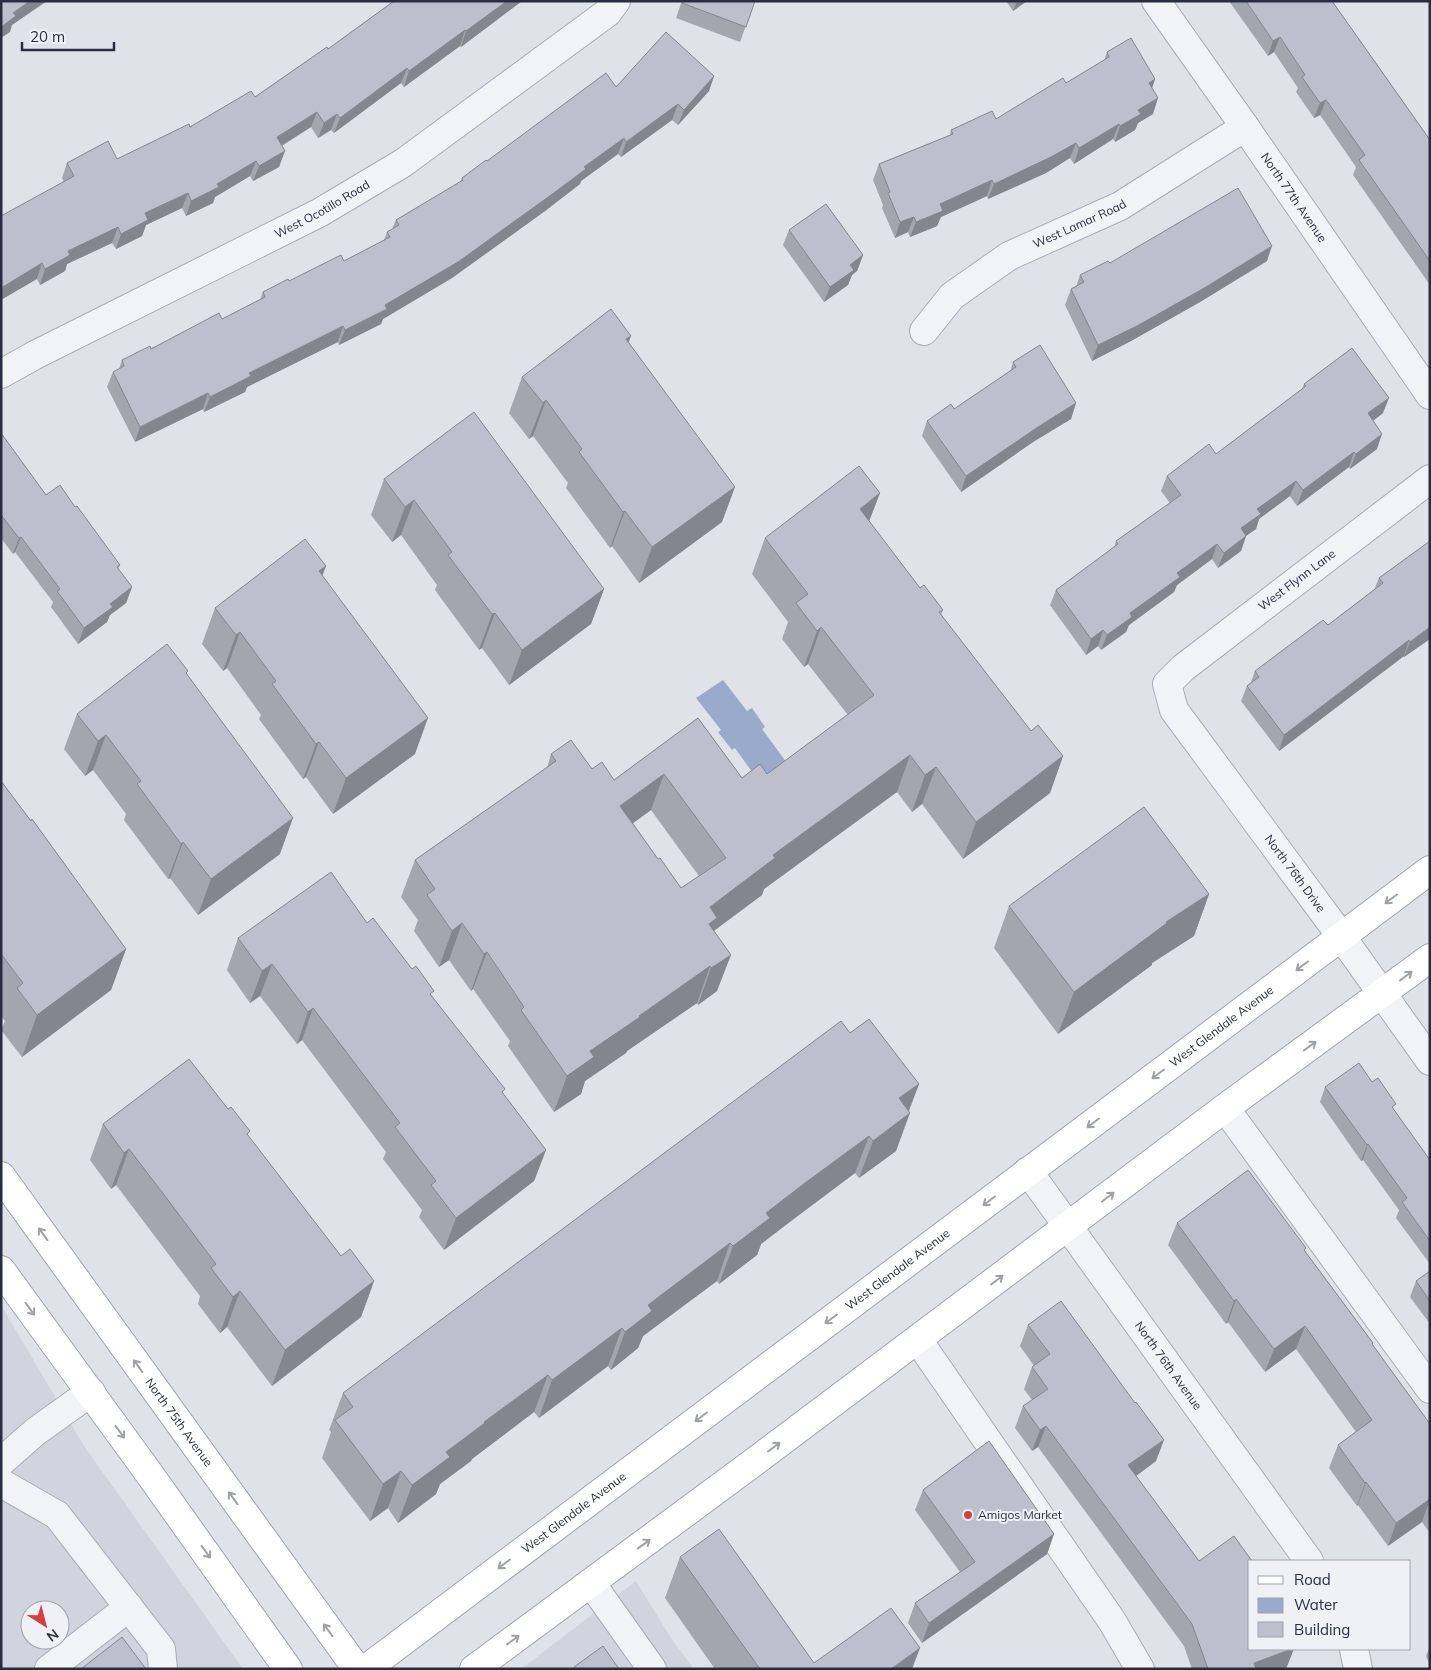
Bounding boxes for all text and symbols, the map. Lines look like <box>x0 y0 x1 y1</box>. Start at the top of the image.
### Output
scale bar <box>22 20 115 52</box>
text: 20 m <box>30 27 65 46</box>
street label: North 77th Avenue <box>1258 150 1330 245</box>
street label: West Ocotillo Road <box>272 177 372 241</box>
street label: West Lamar Road <box>1030 196 1129 251</box>
street label: West Flynn Lane <box>1255 546 1338 614</box>
street label: North 76th Drive <box>1262 832 1329 915</box>
one-way arrow <box>1385 894 1398 905</box>
one-way arrow <box>1296 960 1309 971</box>
one-way arrow <box>1399 970 1412 981</box>
street label: West Glendale Avenue <box>1166 982 1276 1070</box>
one-way arrow <box>1303 1041 1317 1051</box>
one-way arrow <box>1151 1069 1165 1079</box>
one-way arrow <box>1086 1118 1100 1128</box>
one-way arrow <box>1101 1192 1114 1203</box>
one-way arrow <box>983 1195 996 1206</box>
street label: West Glendale Avenue <box>842 1225 953 1313</box>
one-way arrow <box>38 1227 48 1241</box>
one-way arrow <box>990 1275 1003 1286</box>
one-way arrow <box>25 1302 35 1316</box>
one-way arrow <box>824 1314 838 1324</box>
street label: North 76th Avenue <box>1132 1318 1206 1413</box>
one-way arrow <box>133 1359 143 1373</box>
street label: North 75th Avenue <box>142 1375 216 1469</box>
one-way arrow <box>695 1411 708 1422</box>
one-way arrow <box>115 1425 125 1439</box>
one-way arrow <box>767 1442 781 1452</box>
street label: West Glendale Avenue <box>519 1469 629 1556</box>
one-way arrow <box>228 1491 238 1505</box>
place label: Amigos Market <box>978 1507 1062 1522</box>
marker: Amigos Market <box>962 1509 974 1521</box>
one-way arrow <box>637 1538 650 1549</box>
one-way arrow <box>201 1544 211 1558</box>
one-way arrow <box>498 1559 511 1570</box>
legend <box>1248 1560 1411 1650</box>
text: Road <box>1294 1570 1331 1589</box>
text: Water <box>1294 1595 1338 1614</box>
north arrow <box>20 1600 70 1650</box>
text: Building <box>1294 1620 1350 1639</box>
one-way arrow <box>323 1623 333 1637</box>
text: N <box>43 1625 62 1646</box>
one-way arrow <box>506 1635 520 1645</box>

